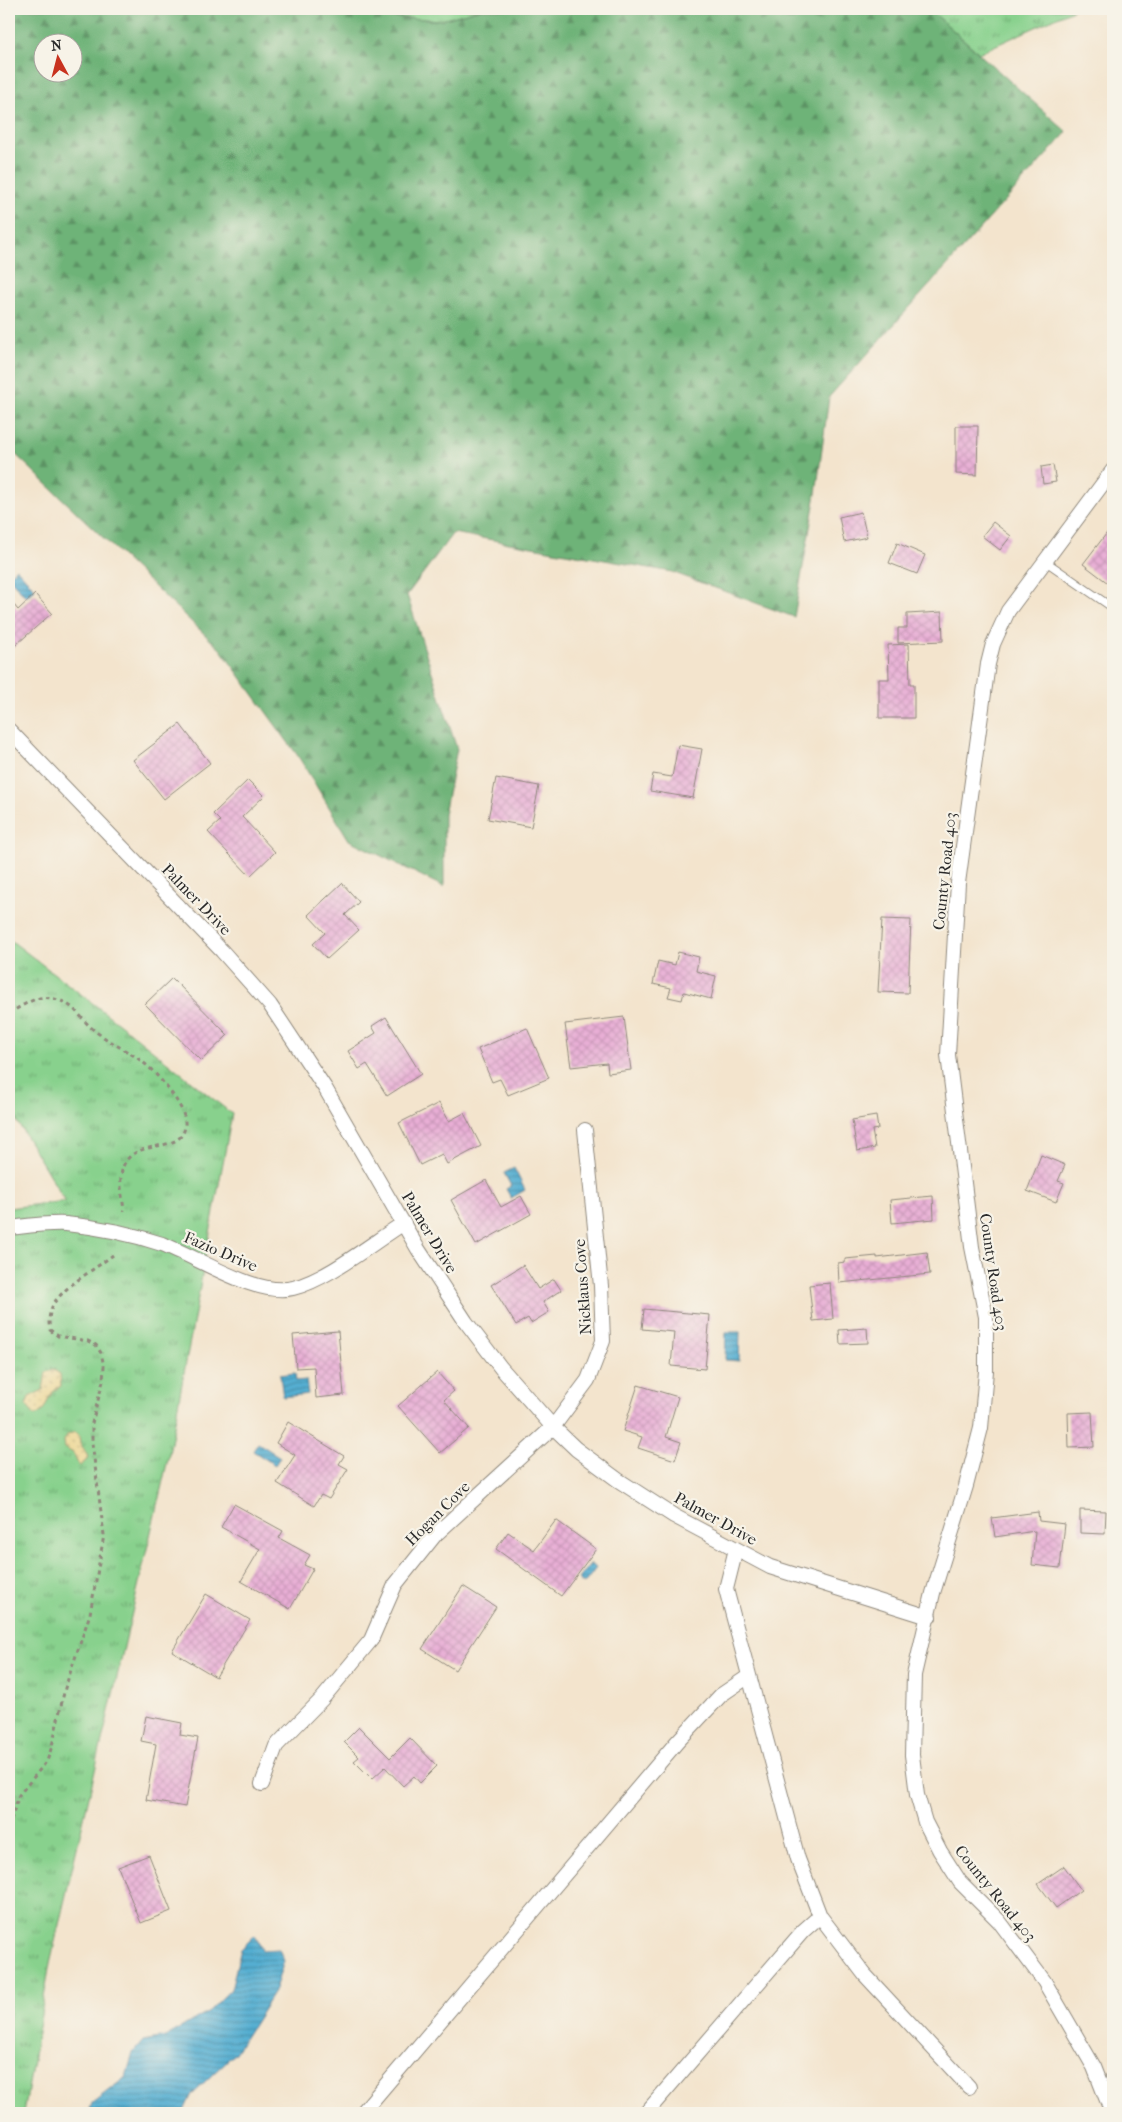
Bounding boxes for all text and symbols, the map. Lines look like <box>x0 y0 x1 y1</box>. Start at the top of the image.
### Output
north arrow <box>32 32 82 82</box>
text: N <box>50 36 63 55</box>
street label: County Road 403 <box>929 811 960 931</box>
street label: Palmer Drive <box>158 860 235 939</box>
street label: Palmer Drive <box>398 1188 461 1277</box>
street label: County Road 403 <box>976 1212 1011 1332</box>
street label: Fazio Drive <box>181 1227 261 1276</box>
street label: Nicklaus Cove <box>570 1238 595 1336</box>
street label: Hogan Cove <box>401 1477 474 1550</box>
street label: Palmer Drive <box>671 1488 761 1549</box>
street label: County Road 403 <box>951 1841 1040 1945</box>

